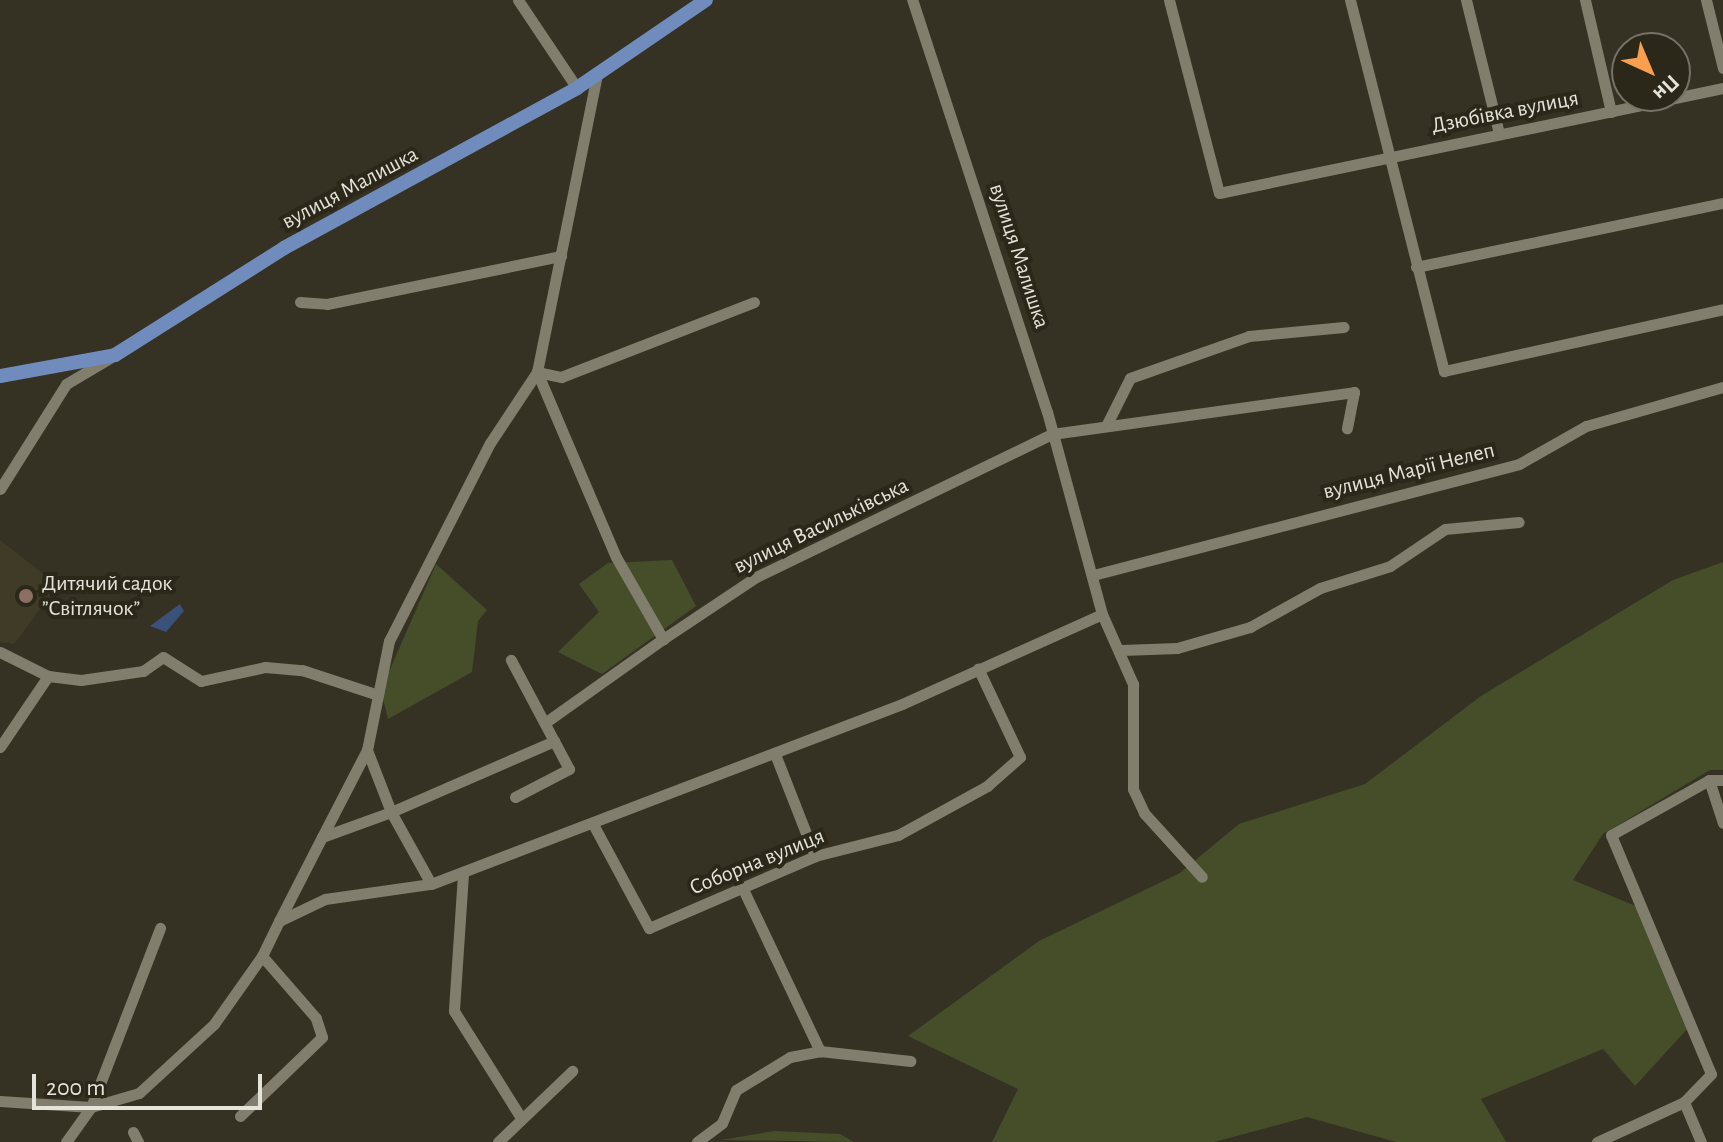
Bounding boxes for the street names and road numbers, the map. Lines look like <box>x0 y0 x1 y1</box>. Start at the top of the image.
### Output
street label: Дзюбівка вулиця <box>1429 85 1581 139</box>
street label: вулиця Малишка <box>277 141 423 235</box>
street label: вулиця Малишка <box>983 180 1055 332</box>
street label: вулиця Марії Нелеп <box>1320 437 1498 505</box>
street label: вулиця Васильківська <box>729 472 913 580</box>
street label: Соборна вулиця <box>686 823 828 901</box>

